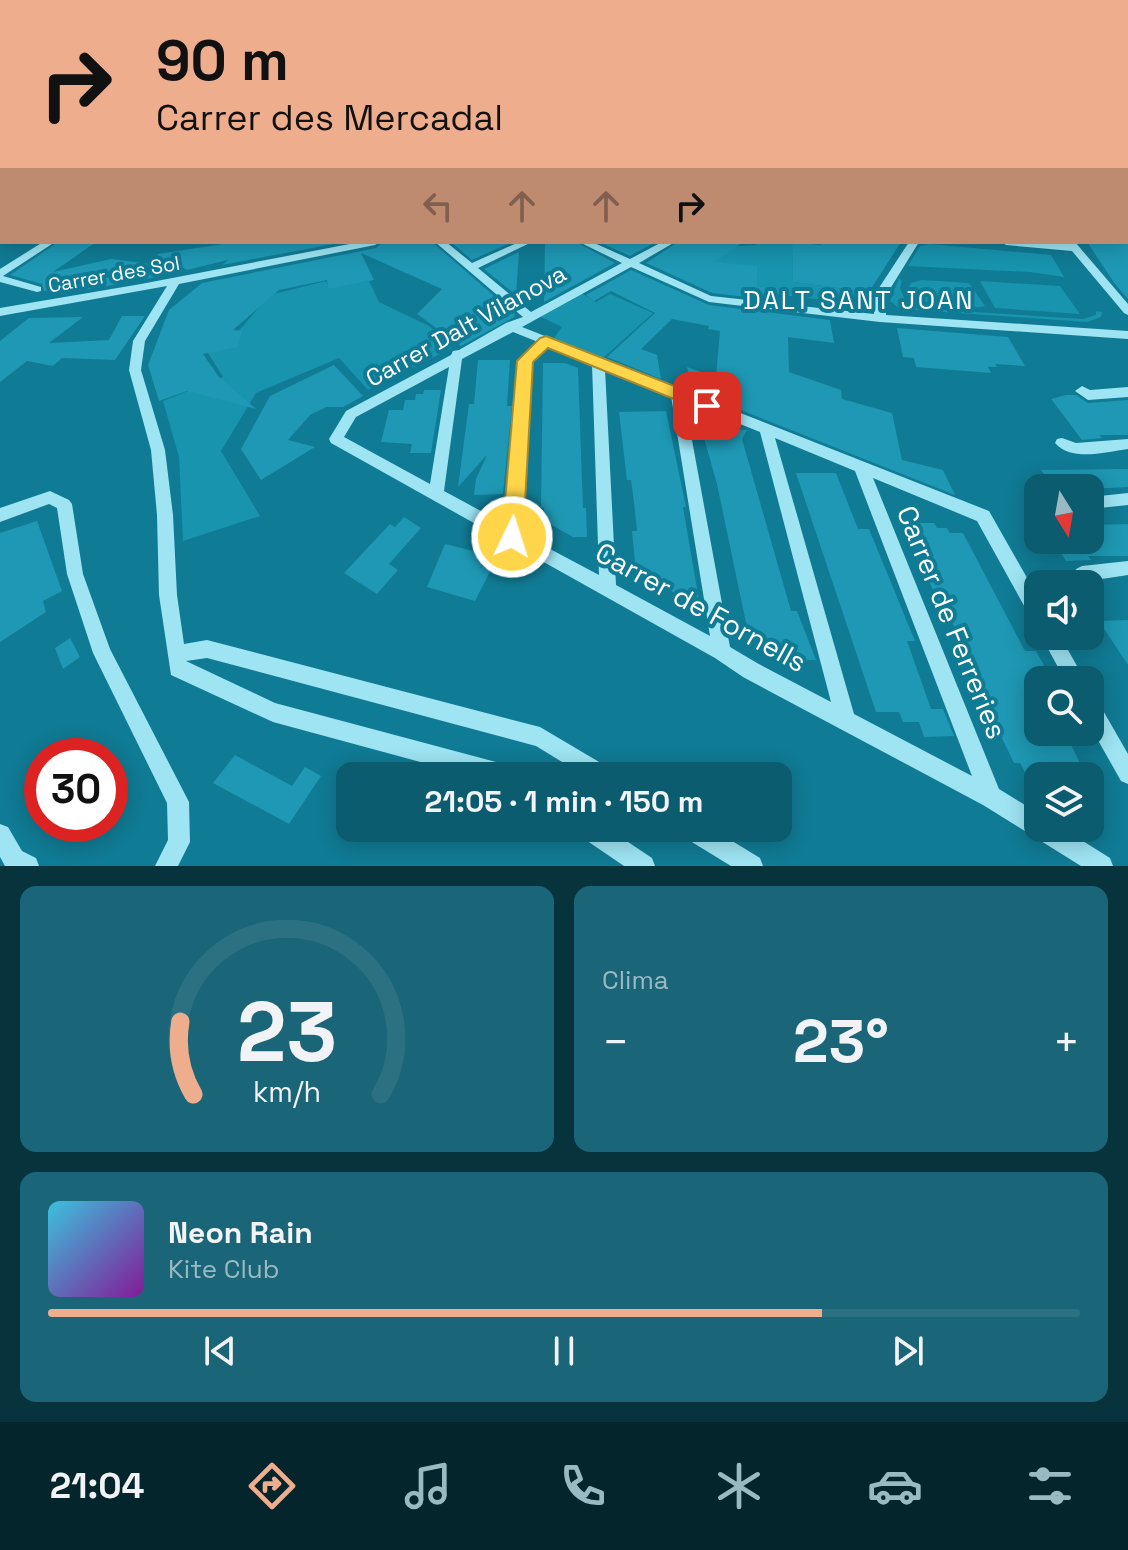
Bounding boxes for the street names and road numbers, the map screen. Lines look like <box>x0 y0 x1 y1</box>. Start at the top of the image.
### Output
street label: Carrer des Sol <box>46 250 182 298</box>
street label: Carrer Dalt Vilanova <box>360 257 572 394</box>
street label: Carrer de Ferreries <box>889 500 1015 744</box>
street label: Carrer de Fornells <box>589 534 813 680</box>

